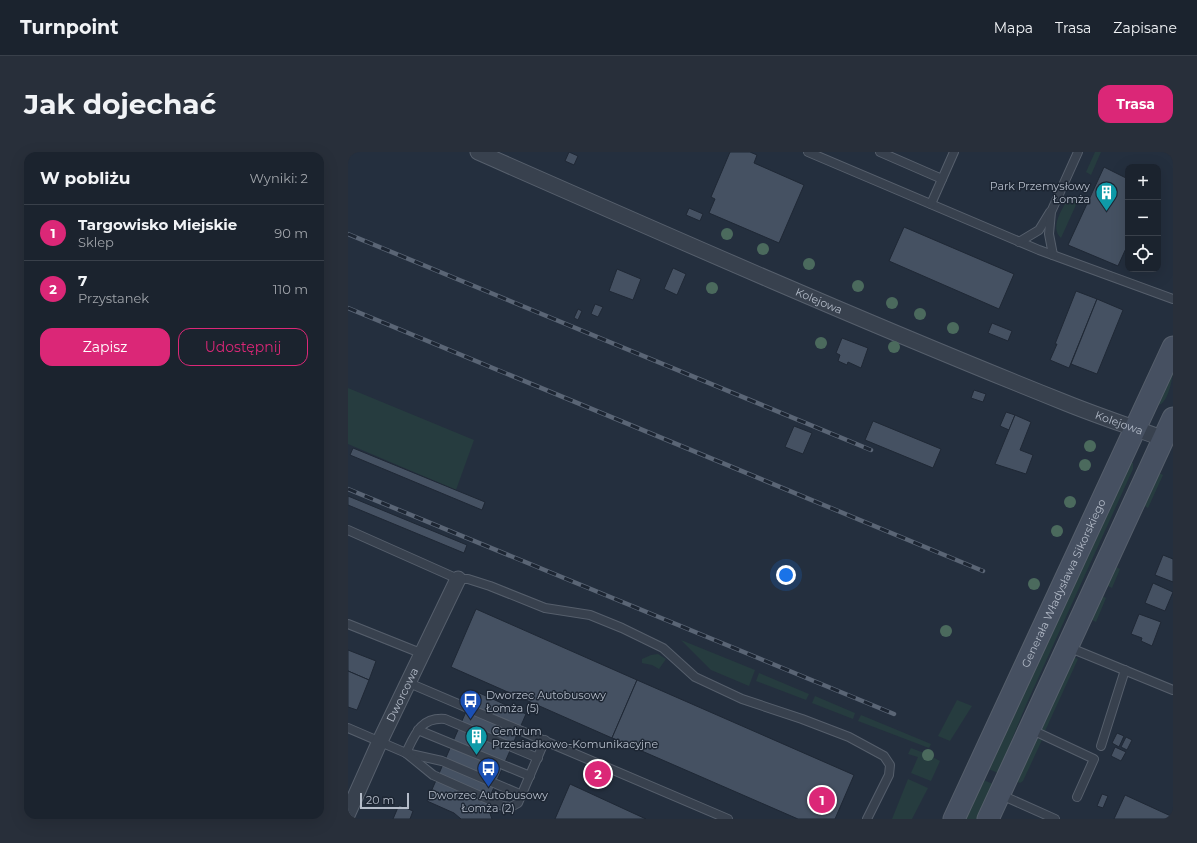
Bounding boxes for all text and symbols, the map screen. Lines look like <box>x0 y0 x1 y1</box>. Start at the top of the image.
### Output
text: Turnpoint <box>20 16 119 39</box>
text: Mapa <box>994 19 1033 37</box>
text: Trasa <box>1055 19 1091 37</box>
text: Zapisane <box>1113 19 1177 37</box>
button: Trasa <box>1098 85 1173 123</box>
text: Jak dojechać <box>24 87 216 121</box>
map controls <box>1125 164 1161 272</box>
button: + <box>1125 164 1161 200</box>
text: W pobliżu <box>40 168 130 188</box>
text: Wyniki: 2 <box>249 170 308 186</box>
place label: Park Przemysłowy Łomża <box>990 179 1090 206</box>
building icon: Park Przemysłowy Łomża <box>1093 179 1119 212</box>
button: − <box>1125 200 1161 236</box>
text: Targowisko Miejskie <box>78 215 237 234</box>
text: 1 <box>50 225 56 241</box>
text: 90 m <box>274 225 308 241</box>
text: Sklep <box>78 234 114 250</box>
button: locate <box>1125 236 1161 272</box>
text: 7 <box>78 271 87 290</box>
text: 2 <box>49 281 57 297</box>
text: 110 m <box>273 281 308 297</box>
street label: Kolejowa <box>793 285 845 317</box>
text: Przystanek <box>78 290 149 306</box>
button: Zapisz <box>40 328 170 366</box>
button: Udostępnij <box>178 328 308 366</box>
street label: Kolejowa <box>1093 408 1145 438</box>
street label: Generała Władysława Sikorskiego <box>1018 496 1109 670</box>
your location <box>776 565 796 585</box>
street label: Dworcowa <box>383 665 421 724</box>
bus stop icon: Dworzec Autobusowy Łomża (5) <box>458 688 484 721</box>
place label: Dworzec Autobusowy Łomża (5) <box>486 688 606 715</box>
building icon: Centrum Przesiadkowo-Komunikacyjne <box>464 724 490 757</box>
place label: Centrum Przesiadkowo-Komunikacyjne <box>492 724 658 751</box>
bus stop icon: Dworzec Autobusowy Łomża (2) <box>475 756 501 789</box>
pin: 2 <box>585 759 611 789</box>
pin: 1 <box>809 785 835 815</box>
place label: Dworzec Autobusowy Łomża (2) <box>428 788 548 815</box>
scale bar <box>360 791 409 810</box>
text: 20 m <box>366 793 394 807</box>

